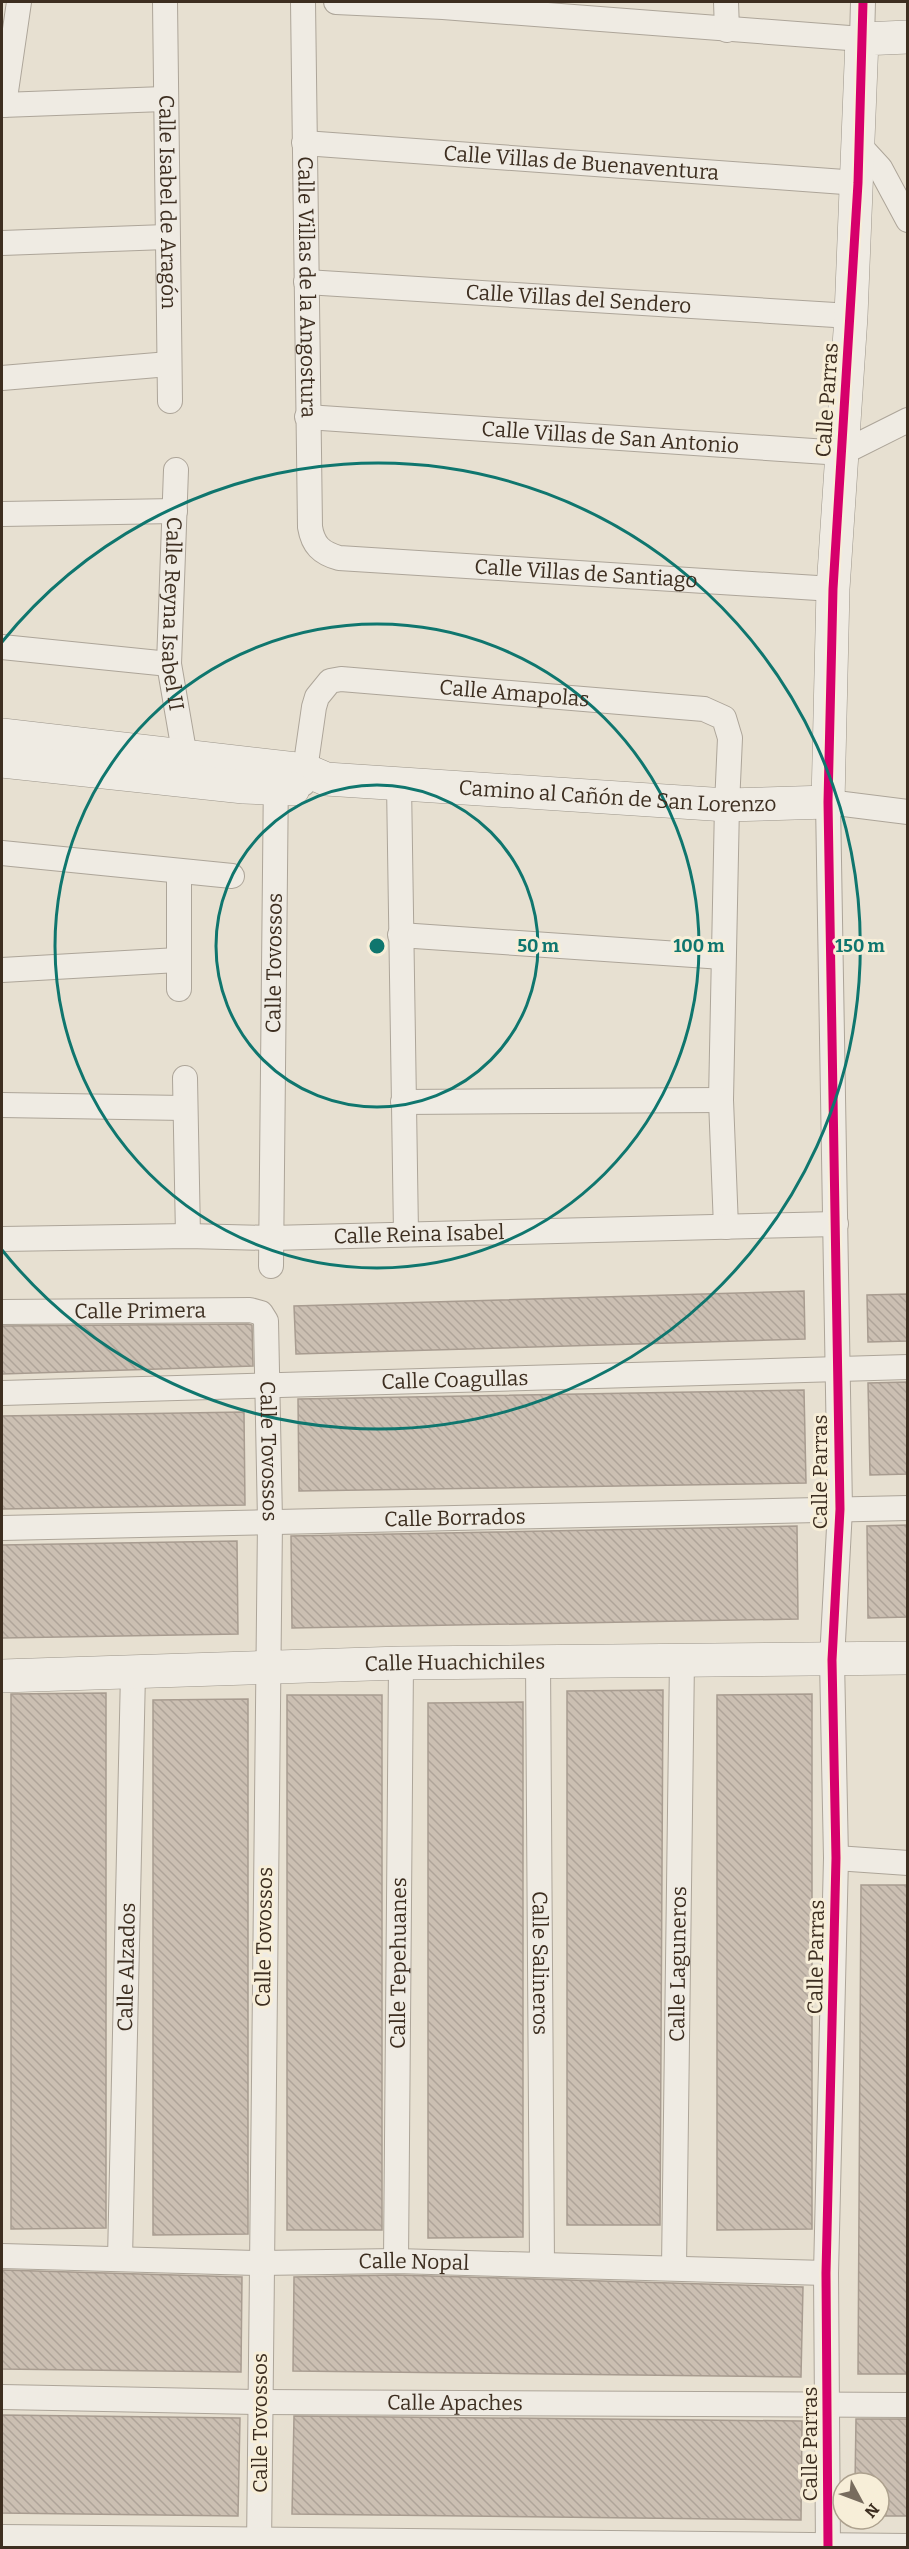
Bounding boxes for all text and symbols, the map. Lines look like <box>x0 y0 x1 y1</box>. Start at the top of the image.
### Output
street label: Calle Isabel de Aragón <box>153 95 182 309</box>
street label: Calle Villas de Buenaventura <box>443 140 721 186</box>
street label: Calle Villas de la Angostura <box>292 156 322 418</box>
street label: Calle Villas del Sendero <box>465 279 692 319</box>
street label: Calle Parras <box>810 342 844 458</box>
street label: Calle Villas de San Antonio <box>481 416 740 459</box>
street label: Calle Reyna Isabel II <box>156 516 190 712</box>
street label: Calle Villas de Santiago <box>474 554 698 593</box>
street label: Calle Amapolas <box>438 674 590 712</box>
street label: Camino al Cañón de San Lorenzo <box>458 775 777 818</box>
street label: Calle Tovossos <box>260 893 288 1033</box>
text: 50 m <box>517 935 559 957</box>
text: 100 m <box>673 935 725 957</box>
text: 150 m <box>835 935 885 957</box>
centre of rings <box>367 936 387 956</box>
street label: Calle Reina Isabel <box>333 1219 505 1249</box>
street label: Calle Primera <box>74 1297 206 1324</box>
street label: Calle Coagullas <box>381 1365 529 1395</box>
street label: Calle Tovossos <box>254 1381 283 1522</box>
street label: Calle Parras <box>807 1414 833 1530</box>
street label: Calle Borrados <box>384 1503 526 1533</box>
street label: Calle Huachichiles <box>364 1649 545 1677</box>
street label: Calle Tovossos <box>250 1867 278 2007</box>
street label: Calle Tepehuanes <box>385 1877 412 2049</box>
street label: Calle Laguneros <box>664 1886 692 2042</box>
street label: Calle Salineros <box>527 1891 553 2035</box>
street label: Calle Parras <box>802 1899 830 2015</box>
street label: Calle Alzados <box>112 1902 141 2032</box>
street label: Calle Nopal <box>358 2248 470 2276</box>
street label: Calle Tovossos <box>247 2353 273 2493</box>
street label: Calle Parras <box>797 2386 823 2502</box>
street label: Calle Apaches <box>387 2390 523 2416</box>
north arrow <box>831 2471 891 2531</box>
text: N <box>861 2500 883 2521</box>

